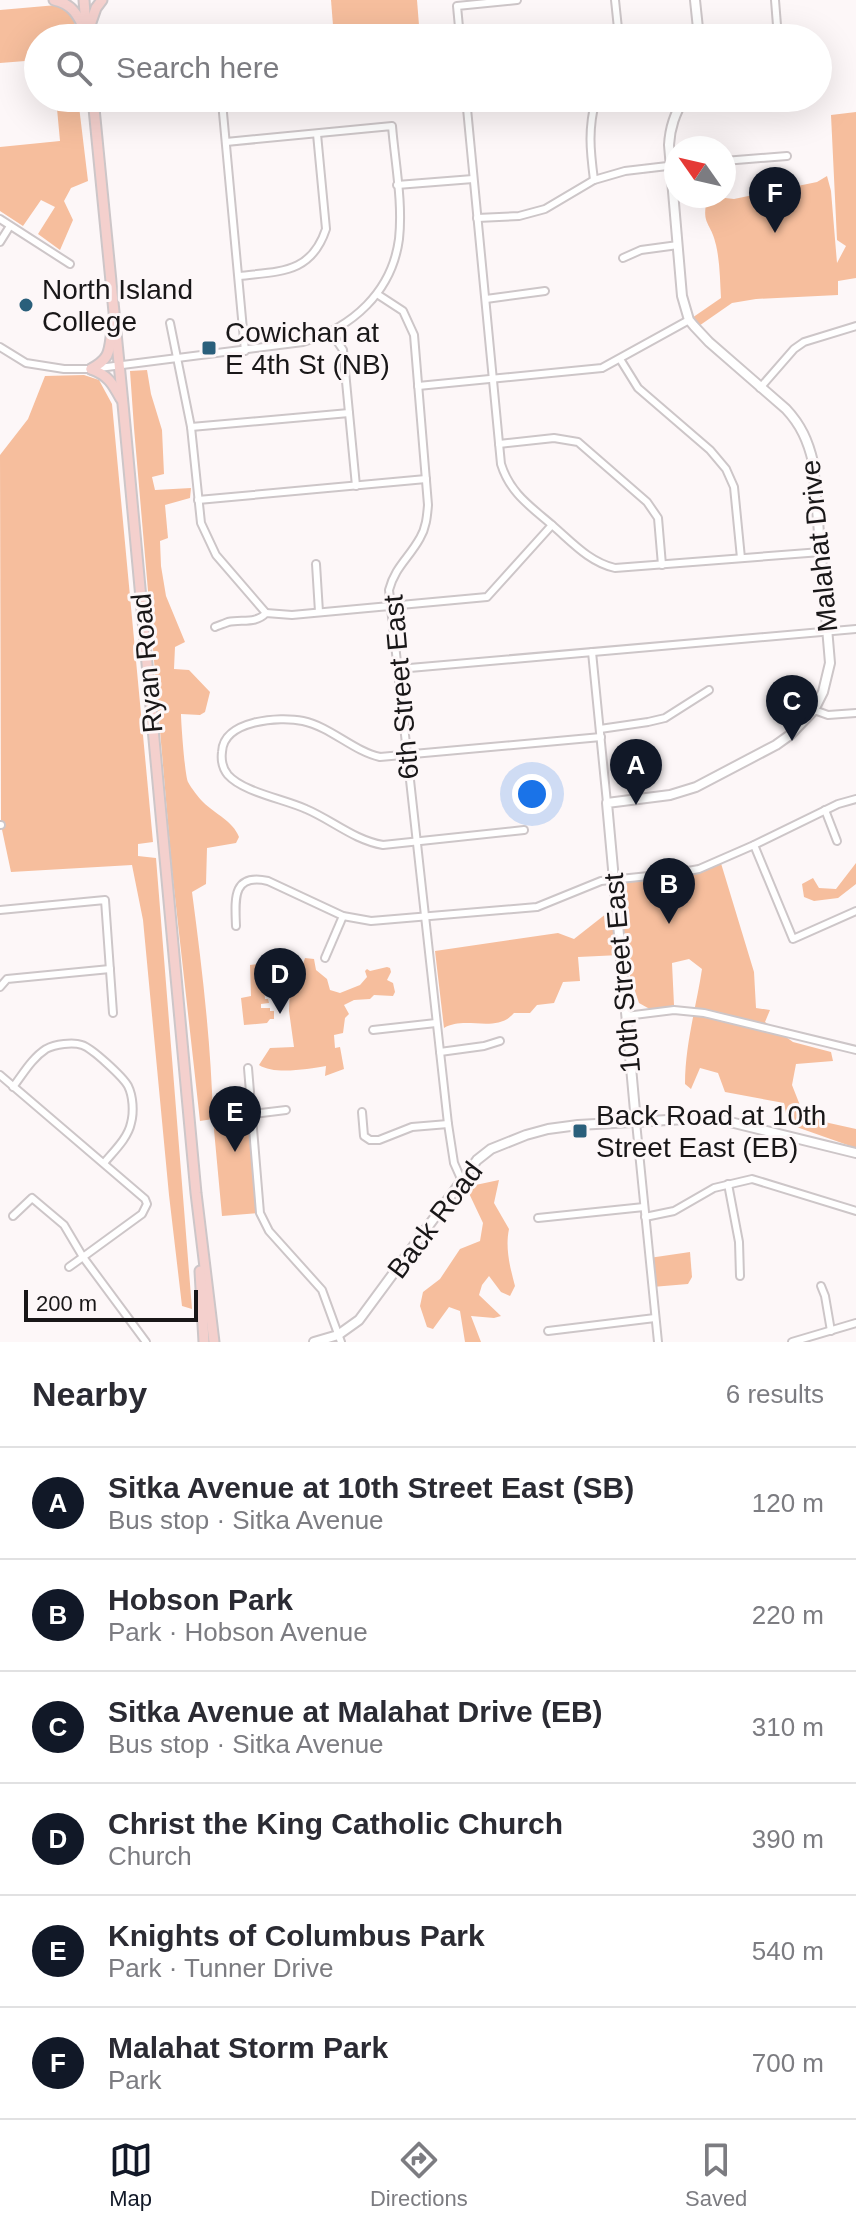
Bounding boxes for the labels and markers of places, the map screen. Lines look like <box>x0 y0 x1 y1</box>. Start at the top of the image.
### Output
pin: F <box>749 167 801 233</box>
place label: North Island College <box>42 274 193 337</box>
marker: North Island College <box>17 296 35 314</box>
place label: Cowichan at E 4th St (NB) <box>225 317 390 380</box>
marker: Cowichan at E 4th St (NB) <box>200 339 218 357</box>
pin: C <box>766 675 818 741</box>
pin: A <box>610 739 662 805</box>
pin: B <box>643 858 695 924</box>
pin: D <box>254 948 306 1014</box>
pin: E <box>209 1086 261 1152</box>
place label: Back Road at 10th Street East (EB) <box>596 1100 826 1163</box>
marker: Back Road at 10th Street East (EB) <box>571 1122 589 1140</box>

